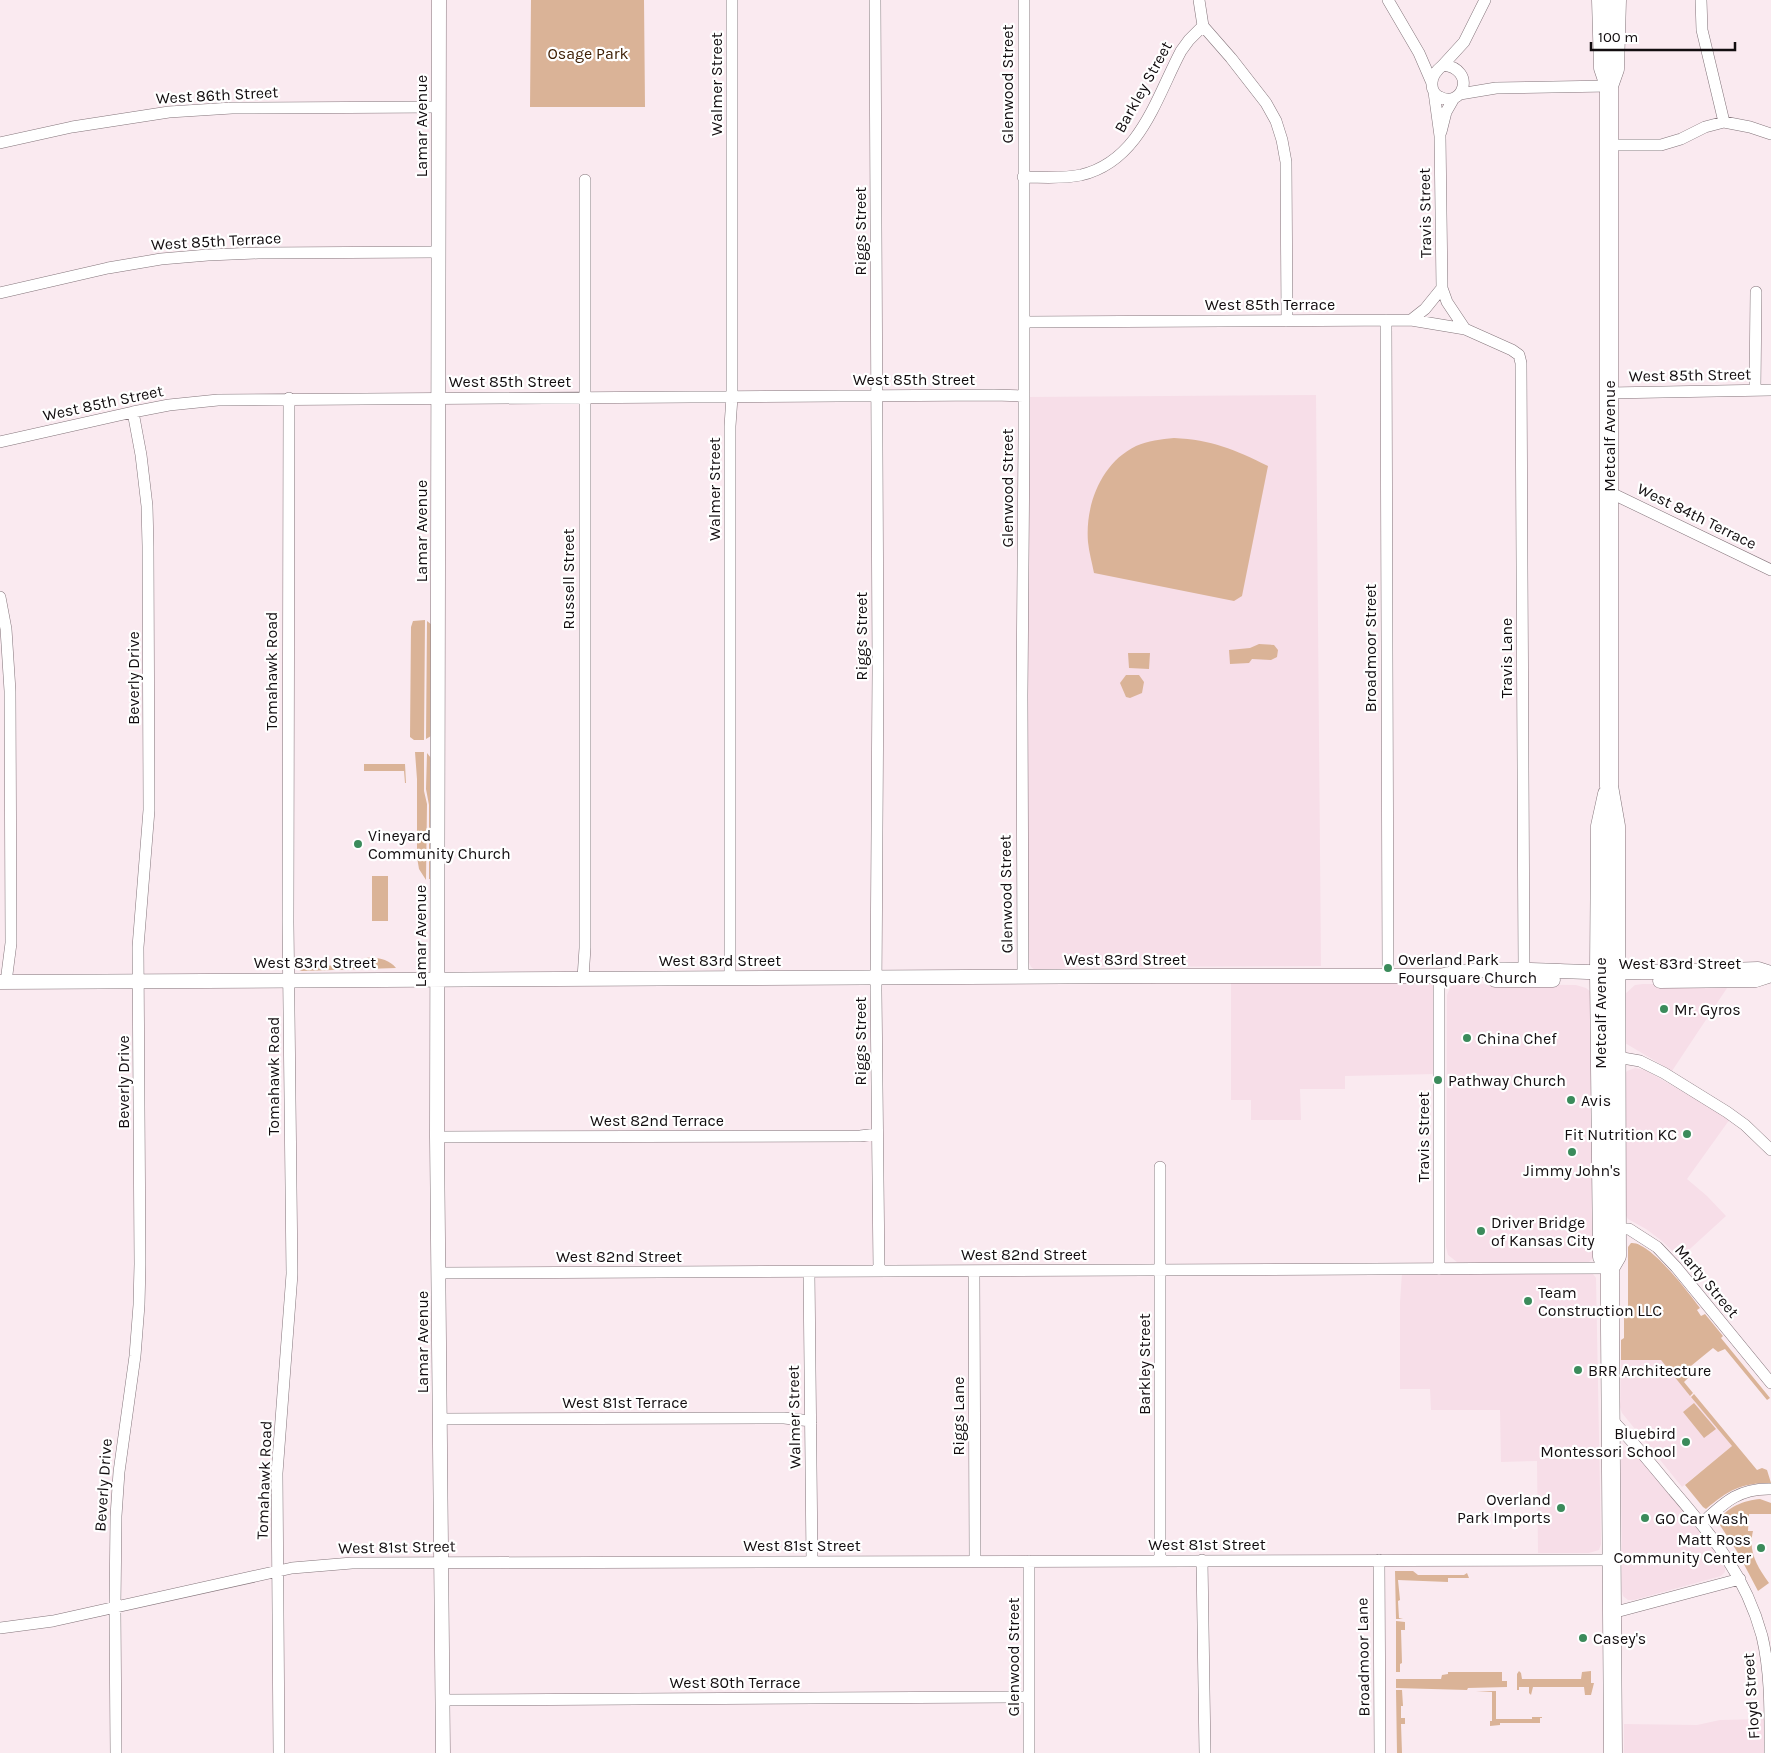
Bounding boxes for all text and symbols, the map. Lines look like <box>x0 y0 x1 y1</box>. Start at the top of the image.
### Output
scale bar <box>1591 20 1735 52</box>
street label: Glenwood Street <box>998 25 1017 143</box>
text: 100 m <box>1598 28 1638 46</box>
street label: Walmer Street <box>707 32 726 136</box>
street label: Barkley Street <box>1110 38 1176 136</box>
park label: Osage Park <box>547 44 629 63</box>
street label: Lamar Avenue <box>412 75 431 177</box>
street label: West 86th Street <box>155 82 279 108</box>
street label: Travis Street <box>1415 168 1435 258</box>
street label: Riggs Street <box>851 187 870 275</box>
street label: West 85th Terrace <box>150 228 282 254</box>
street label: West 85th Terrace <box>1205 295 1335 314</box>
street label: West 85th Street <box>1629 364 1751 386</box>
street label: West 85th Street <box>853 370 975 389</box>
street label: West 85th Street <box>449 372 571 391</box>
street label: Metcalf Avenue <box>1600 380 1619 492</box>
street label: West 85th Street <box>41 381 165 425</box>
street label: Glenwood Street <box>998 429 1017 547</box>
street label: Walmer Street <box>705 437 724 541</box>
street label: West 84th Terrace <box>1634 479 1760 553</box>
street label: Lamar Avenue <box>412 480 431 582</box>
street label: Russell Street <box>559 528 578 630</box>
street label: Broadmoor Street <box>1361 584 1380 712</box>
street label: Riggs Street <box>852 592 871 680</box>
street label: Tomahawk Road <box>262 612 281 730</box>
street label: Travis Lane <box>1497 618 1516 698</box>
street label: Beverly Drive <box>124 631 143 725</box>
place label: Vineyard Community Church <box>368 826 511 863</box>
street label: Glenwood Street <box>995 834 1017 954</box>
marker: Vineyard Community Church <box>352 838 364 850</box>
street label: Lamar Avenue <box>411 885 430 987</box>
street label: West 83rd Street <box>1064 950 1186 969</box>
place label: Overland Park Foursquare Church <box>1398 950 1537 987</box>
street label: West 83rd Street <box>659 951 781 970</box>
street label: West 83rd Street <box>254 953 376 972</box>
street label: West 83rd Street <box>1619 954 1741 973</box>
street label: Metcalf Avenue <box>1591 957 1610 1069</box>
marker: Overland Park Foursquare Church <box>1382 962 1394 974</box>
street label: Riggs Street <box>851 997 870 1085</box>
place label: Mr. Gyros <box>1674 1000 1741 1019</box>
marker: Mr. Gyros <box>1658 1003 1670 1015</box>
street label: Tomahawk Road <box>264 1017 283 1135</box>
place label: China Chef <box>1477 1029 1557 1048</box>
marker: China Chef <box>1461 1032 1473 1044</box>
street label: Beverly Drive <box>114 1035 133 1129</box>
place label: Pathway Church <box>1448 1071 1566 1090</box>
marker: Pathway Church <box>1432 1074 1444 1086</box>
place label: Avis <box>1581 1091 1611 1110</box>
street label: Travis Street <box>1414 1092 1433 1182</box>
marker: Avis <box>1565 1094 1577 1106</box>
street label: West 82nd Terrace <box>590 1111 724 1130</box>
place label: Fit Nutrition KC <box>1564 1125 1677 1144</box>
marker: Fit Nutrition KC <box>1681 1128 1693 1140</box>
marker: Jimmy John's <box>1566 1146 1578 1158</box>
place label: Jimmy John's <box>1523 1161 1621 1180</box>
place label: Driver Bridge of Kansas City <box>1491 1213 1595 1250</box>
marker: Driver Bridge of Kansas City <box>1475 1225 1487 1237</box>
street label: Marty Street <box>1671 1241 1743 1321</box>
street label: West 82nd Street <box>961 1245 1087 1264</box>
street label: West 82nd Street <box>556 1247 682 1266</box>
place label: Team Construction LLC <box>1538 1283 1662 1320</box>
street label: Lamar Avenue <box>413 1291 432 1393</box>
marker: Team Construction LLC <box>1522 1295 1534 1307</box>
street label: Barkley Street <box>1135 1313 1154 1415</box>
place label: BRR Architecture <box>1588 1361 1711 1380</box>
marker: BRR Architecture <box>1572 1364 1584 1376</box>
street label: Walmer Street <box>784 1365 804 1469</box>
street label: Riggs Lane <box>949 1377 968 1456</box>
street label: West 81st Terrace <box>562 1393 688 1412</box>
street label: Tomahawk Road <box>252 1420 276 1540</box>
place label: Bluebird Montessori School <box>1540 1424 1676 1461</box>
marker: Bluebird Montessori School <box>1680 1436 1692 1448</box>
street label: Beverly Drive <box>90 1438 116 1532</box>
place label: Overland Park Imports <box>1457 1490 1551 1527</box>
marker: Overland Park Imports <box>1555 1502 1567 1514</box>
place label: GO Car Wash <box>1655 1509 1748 1528</box>
marker: GO Car Wash <box>1639 1512 1651 1524</box>
place label: Matt Ross Community Center <box>1613 1530 1751 1567</box>
street label: West 81st Street <box>1148 1535 1266 1554</box>
street label: West 81st Street <box>338 1536 456 1558</box>
street label: West 81st Street <box>743 1536 861 1555</box>
marker: Matt Ross Community Center <box>1755 1542 1767 1554</box>
street label: Broadmoor Lane <box>1352 1597 1374 1717</box>
street label: Glenwood Street <box>1004 1598 1023 1716</box>
place label: Casey's <box>1593 1629 1646 1648</box>
marker: Casey's <box>1577 1632 1589 1644</box>
street label: Floyd Street <box>1739 1652 1763 1740</box>
street label: West 80th Terrace <box>670 1673 800 1692</box>

